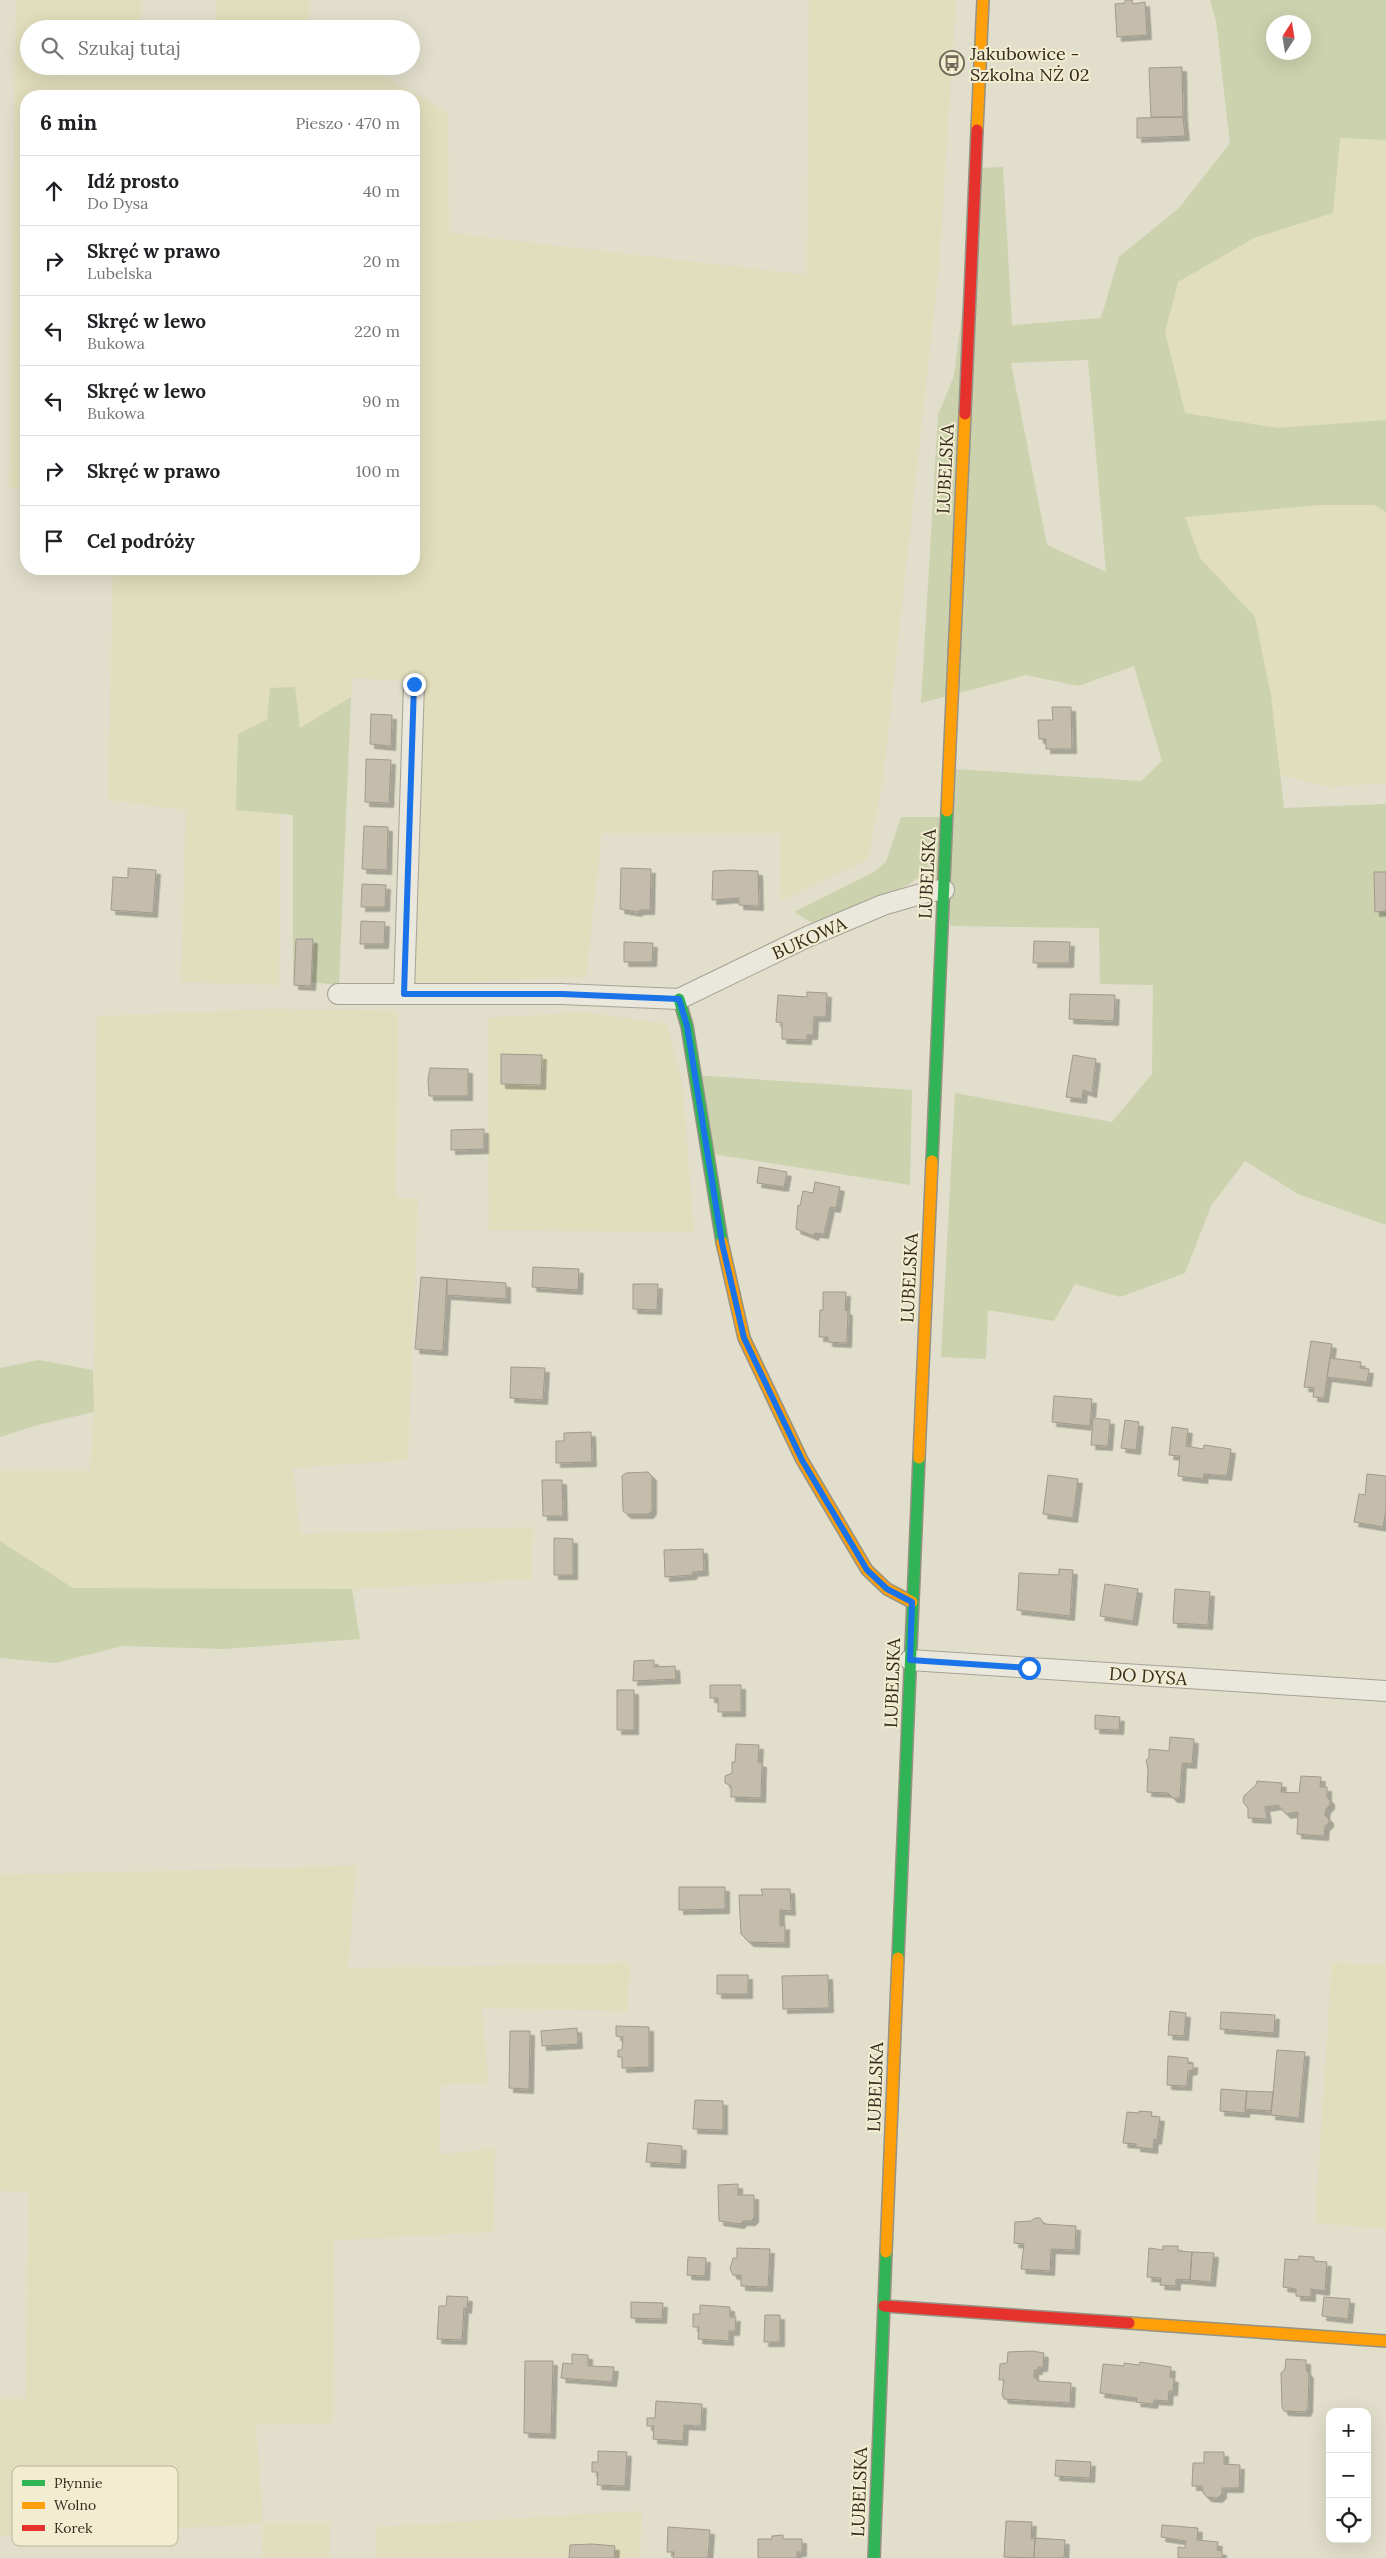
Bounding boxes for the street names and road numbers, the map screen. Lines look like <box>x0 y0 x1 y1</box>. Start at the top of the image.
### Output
street label: LUBELSKA <box>931 423 959 515</box>
street label: LUBELSKA <box>913 828 941 920</box>
street label: BUKOWA <box>768 911 850 965</box>
street label: LUBELSKA <box>895 1232 923 1324</box>
street label: LUBELSKA <box>879 1637 905 1728</box>
street label: DO DYSA <box>1108 1662 1189 1690</box>
street label: LUBELSKA <box>862 2041 888 2132</box>
street label: LUBELSKA <box>846 2446 872 2537</box>

